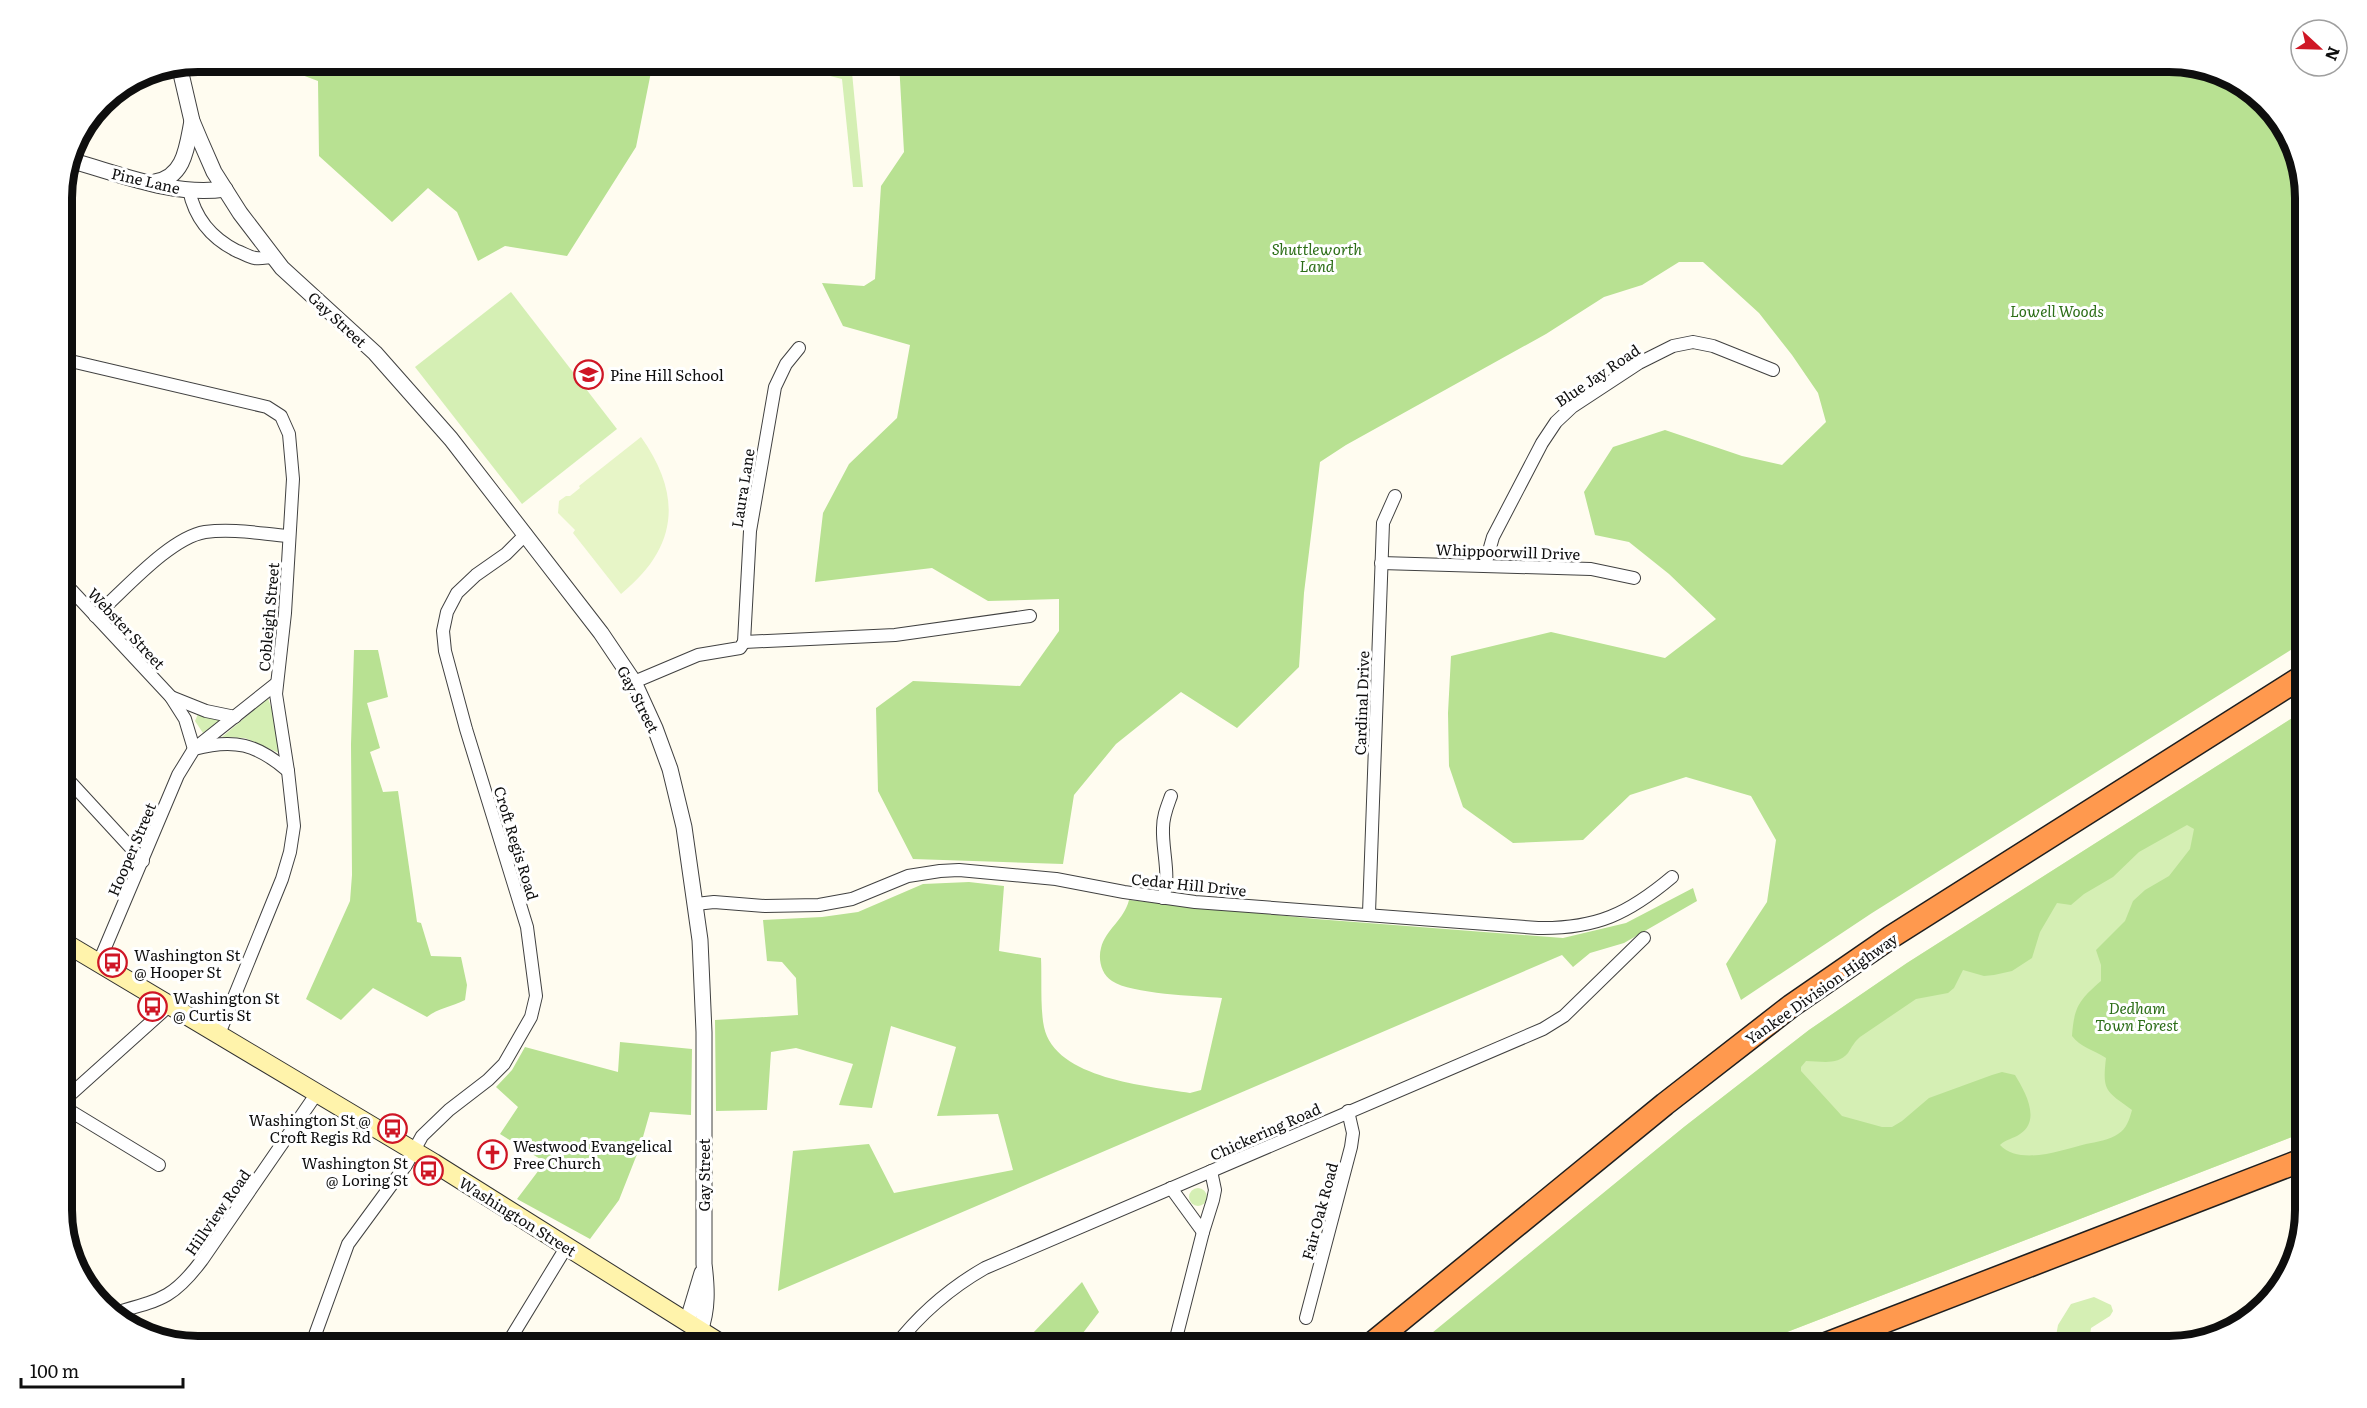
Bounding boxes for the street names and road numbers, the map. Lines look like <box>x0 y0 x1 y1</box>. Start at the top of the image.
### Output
street label: Pine Lane <box>109 161 183 199</box>
street label: Gay Street <box>303 286 373 352</box>
street label: Blue Jay Road <box>1550 338 1644 412</box>
street label: Laura Lane <box>724 446 760 529</box>
street label: Whippoorwill Drive <box>1435 537 1581 565</box>
street label: Cobleigh Street <box>252 561 284 673</box>
street label: Webster Street <box>83 582 171 674</box>
street label: Cardinal Drive <box>1348 650 1374 756</box>
street label: Gay Street <box>612 661 666 737</box>
street label: Croft Regis Road <box>489 783 545 903</box>
street label: Hooper Street <box>101 799 161 899</box>
street label: Cedar Hill Drive <box>1130 867 1248 901</box>
street label: Yankee Division Highway <box>1740 926 1902 1050</box>
street label: Chickering Road <box>1206 1096 1324 1166</box>
street label: Gay Street <box>692 1138 715 1212</box>
street label: Fair Oak Road <box>1295 1160 1343 1262</box>
street label: Hillview Road <box>179 1164 255 1260</box>
street label: Washington Street <box>455 1171 581 1261</box>

